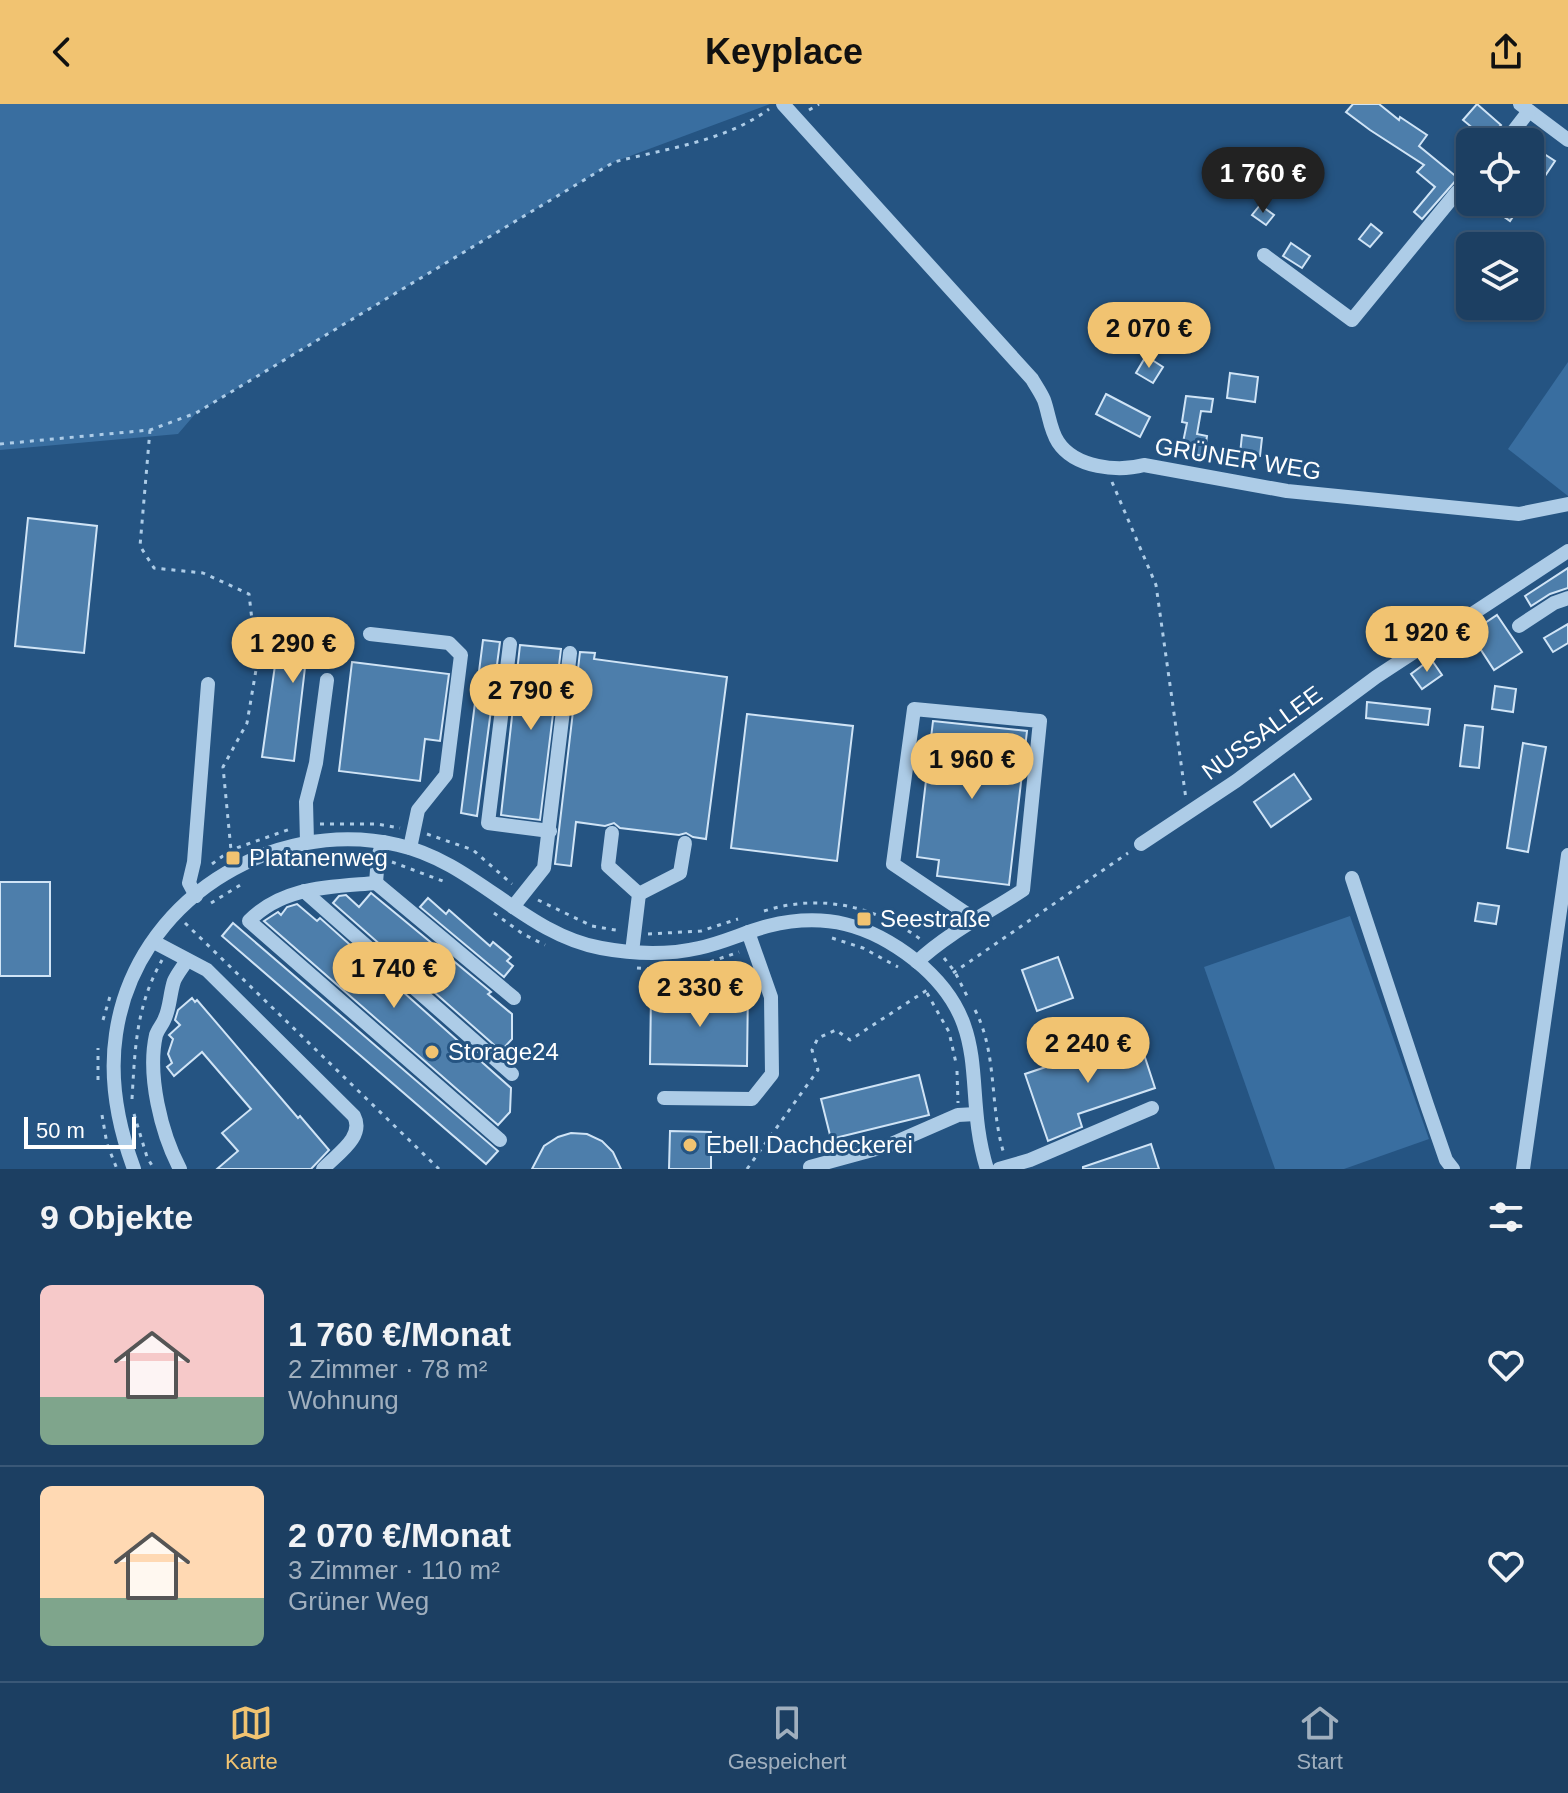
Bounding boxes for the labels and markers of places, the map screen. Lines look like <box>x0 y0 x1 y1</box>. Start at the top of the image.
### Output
pin: 1 760 € <box>1189 147 1337 215</box>
pin: 2 070 € <box>1075 302 1223 370</box>
pin: 1 920 € <box>1353 606 1501 674</box>
pin: 1 290 € <box>219 617 367 685</box>
pin: 2 790 € <box>457 664 605 732</box>
pin: 1 960 € <box>898 733 1046 801</box>
place label: Platanenweg <box>249 844 388 871</box>
marker: Platanenweg <box>224 849 242 867</box>
place label: Seestraße <box>880 905 991 932</box>
marker: Seestraße <box>855 910 873 928</box>
pin: 1 740 € <box>320 942 468 1010</box>
pin: 2 330 € <box>626 961 774 1029</box>
pin: 2 240 € <box>1014 1017 1162 1085</box>
place label: Storage24 <box>448 1038 559 1065</box>
marker: Storage24 <box>423 1043 441 1061</box>
place label: Ebell Dachdeckerei <box>706 1131 913 1158</box>
marker: Ebell Dachdeckerei <box>681 1136 699 1154</box>

